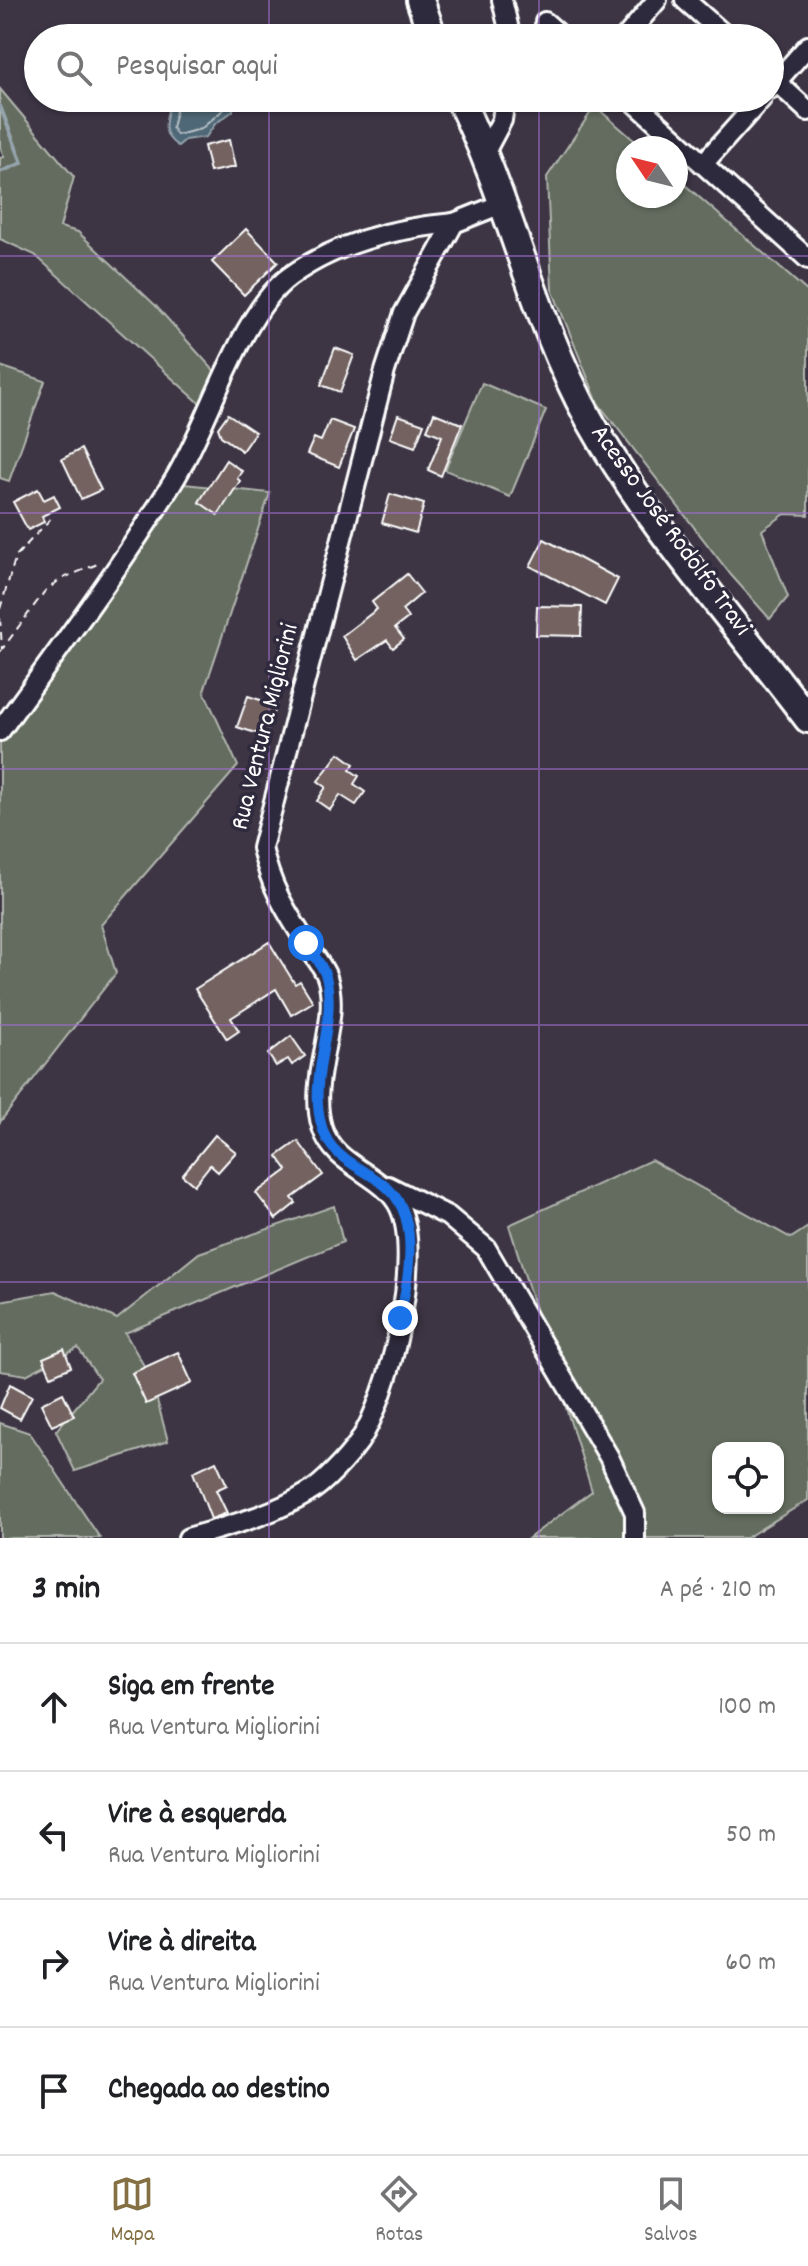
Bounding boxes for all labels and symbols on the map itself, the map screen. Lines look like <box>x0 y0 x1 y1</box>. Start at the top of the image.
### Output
north arrow <box>616 136 688 208</box>
street label: Acesso José Rodolfo Travi <box>581 418 760 645</box>
street label: Rua Ventura Migliorini <box>222 620 310 834</box>
route start <box>288 925 324 961</box>
route end <box>382 1300 418 1336</box>

